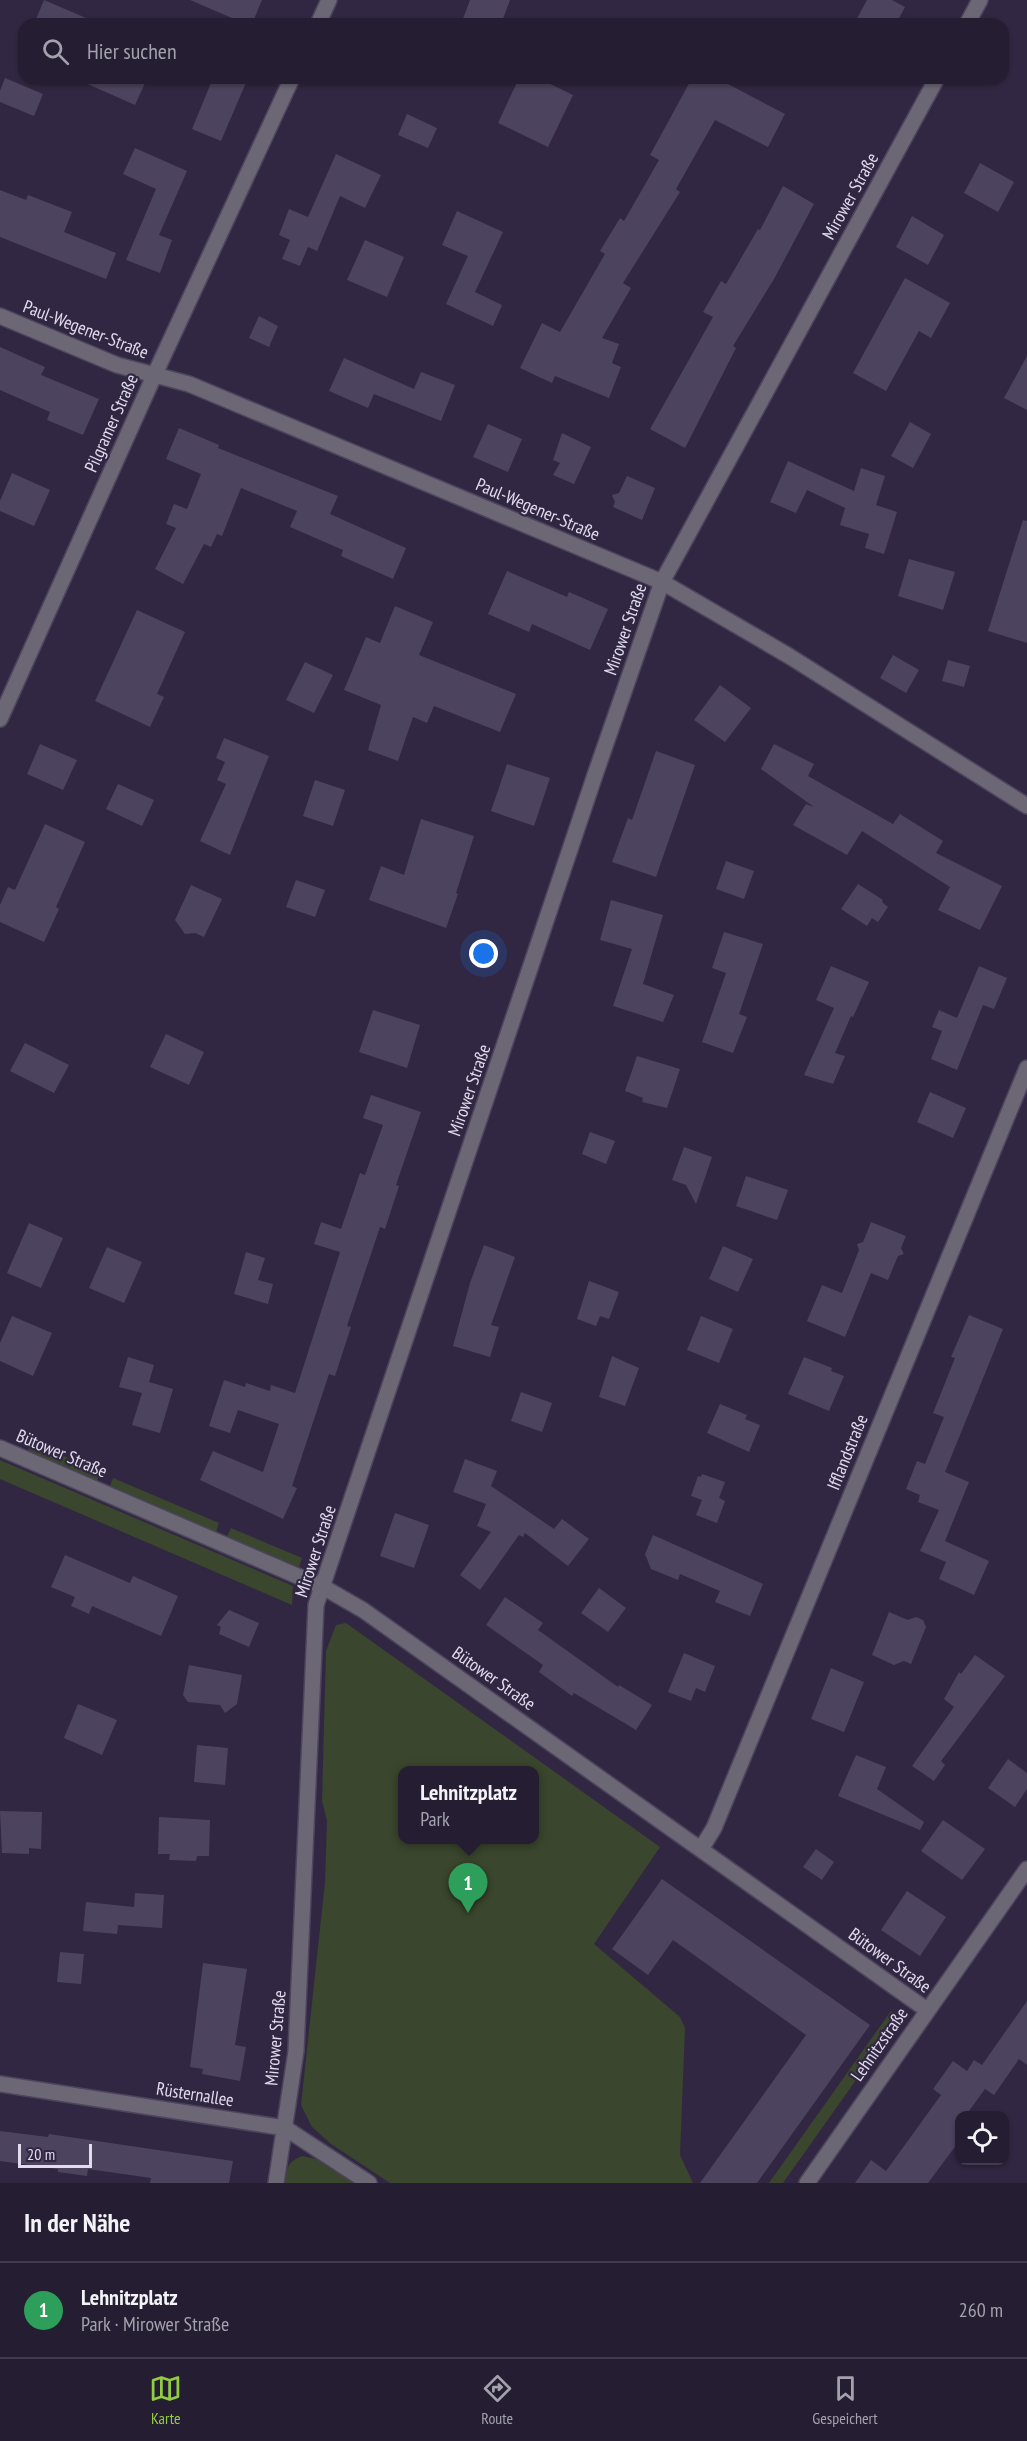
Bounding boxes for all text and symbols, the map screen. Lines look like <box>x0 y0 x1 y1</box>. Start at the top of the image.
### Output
search box <box>18 18 1009 84</box>
icon: search <box>39 35 72 68</box>
text: Hier suchen <box>87 37 177 65</box>
street label: Mirower Straße <box>817 149 883 243</box>
street label: Paul-Wegener-Straße <box>20 295 152 363</box>
street label: Pilgramer Straße <box>79 370 143 476</box>
street label: Paul-Wegener-Straße <box>473 473 603 545</box>
street label: Mirower Straße <box>599 580 651 678</box>
your location <box>469 939 498 968</box>
street label: Mirower Straße <box>443 1041 495 1139</box>
street label: Ifflandstraße <box>821 1411 873 1493</box>
street label: Bütower Straße <box>13 1424 111 1482</box>
street label: Mirower Straße <box>289 1502 341 1600</box>
street label: Bütower Straße <box>448 1641 540 1715</box>
popup <box>398 1766 539 1844</box>
text: Lehnitzplatz <box>420 1778 517 1806</box>
text: Park <box>420 1806 450 1832</box>
pin: 1 <box>448 1864 488 1913</box>
street label: Bütower Straße <box>844 1922 936 1998</box>
street label: Mirower Straße <box>259 1989 291 2087</box>
street label: Lehnitzstraße <box>845 2003 913 2085</box>
street label: Rüsternallee <box>155 2077 235 2111</box>
map controls <box>955 2111 1009 2165</box>
button: locate <box>955 2111 1009 2165</box>
scale bar <box>18 2141 92 2168</box>
text: 20 m <box>27 2144 55 2164</box>
text: In der Nähe <box>24 2206 130 2239</box>
text: Lehnitzplatz <box>81 2283 178 2311</box>
text: 1 <box>39 2297 48 2323</box>
text: 260 m <box>959 2297 1003 2323</box>
text: Park · Mirower Straße <box>81 2311 229 2337</box>
tab: Karte <box>149 2372 182 2428</box>
tab: Route <box>481 2372 514 2428</box>
tab: Gespeichert <box>812 2372 878 2428</box>

